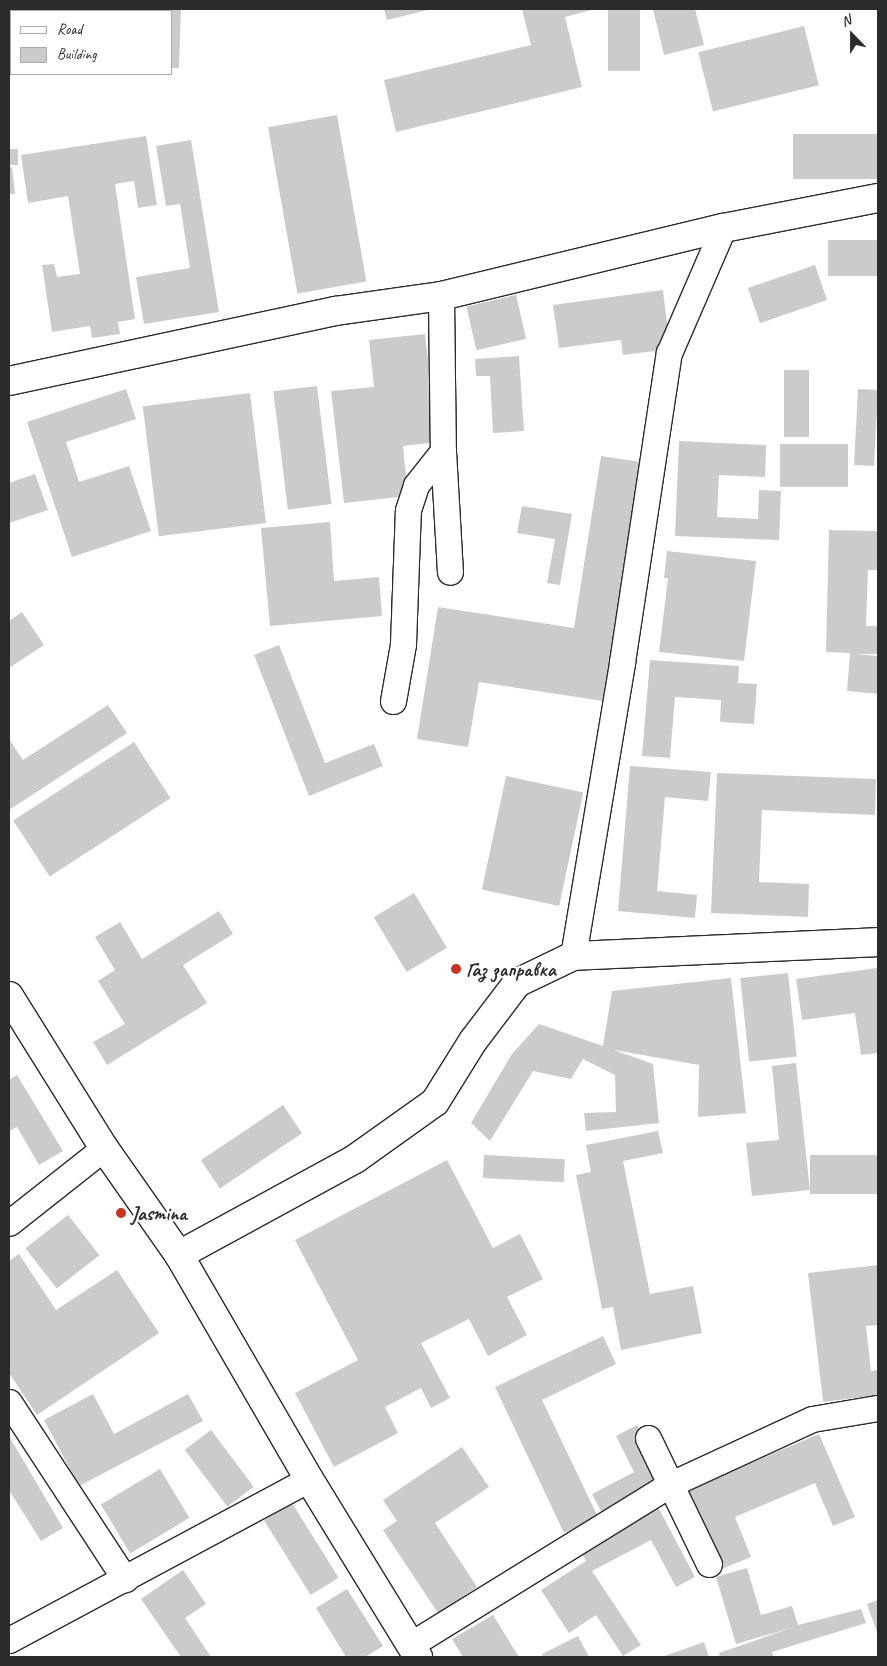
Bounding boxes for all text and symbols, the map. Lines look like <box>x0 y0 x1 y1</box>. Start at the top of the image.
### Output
legend <box>10 10 172 75</box>
north arrow <box>827 10 877 60</box>
text: N <box>839 11 853 30</box>
text: Road <box>57 20 82 39</box>
text: Building <box>57 45 96 64</box>
place label: Газ заправка <box>466 957 557 981</box>
marker: Газ заправка <box>450 963 462 975</box>
place label: Jasmina <box>131 1201 187 1225</box>
marker: Jasmina <box>115 1207 127 1219</box>

